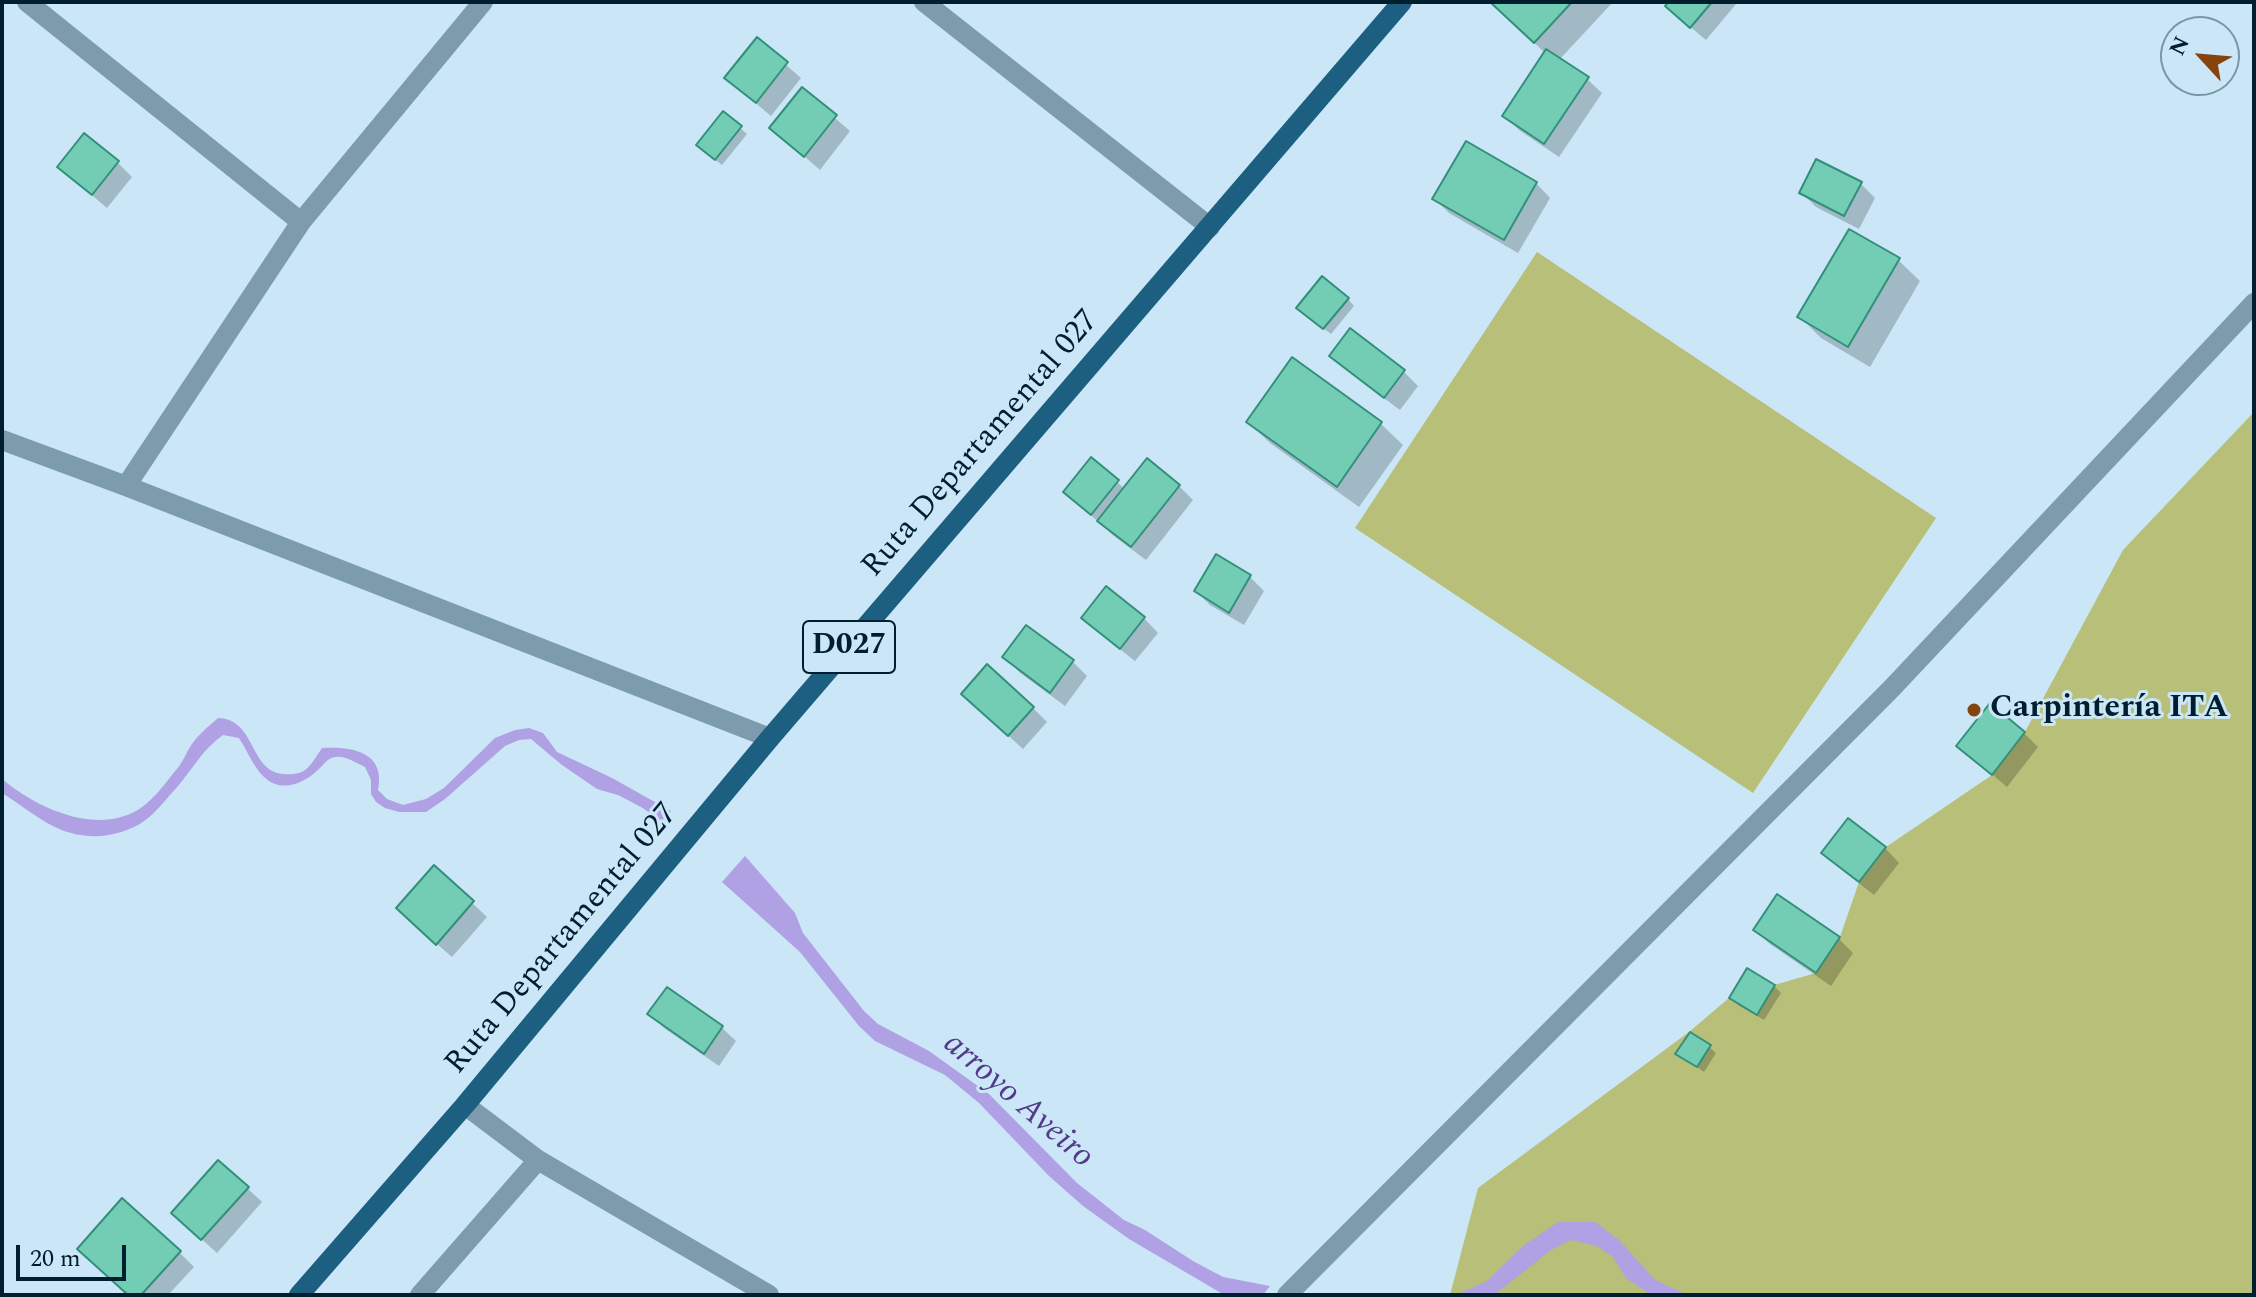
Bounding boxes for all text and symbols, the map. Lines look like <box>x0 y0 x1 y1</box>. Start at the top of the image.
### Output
north arrow <box>2160 16 2240 96</box>
text: N <box>2161 31 2199 61</box>
street label: Ruta Departamental 027 <box>855 303 1109 587</box>
road number: D027 <box>803 621 895 673</box>
place label: Carpintería ITA <box>1990 691 2228 729</box>
marker: Carpintería ITA <box>1965 701 1983 719</box>
street label: Ruta Departamental 027 <box>438 797 688 1083</box>
water label: arroyo Aveiro <box>933 1025 1101 1179</box>
scale bar <box>20 1229 130 1279</box>
text: 20 m <box>30 1241 81 1277</box>

